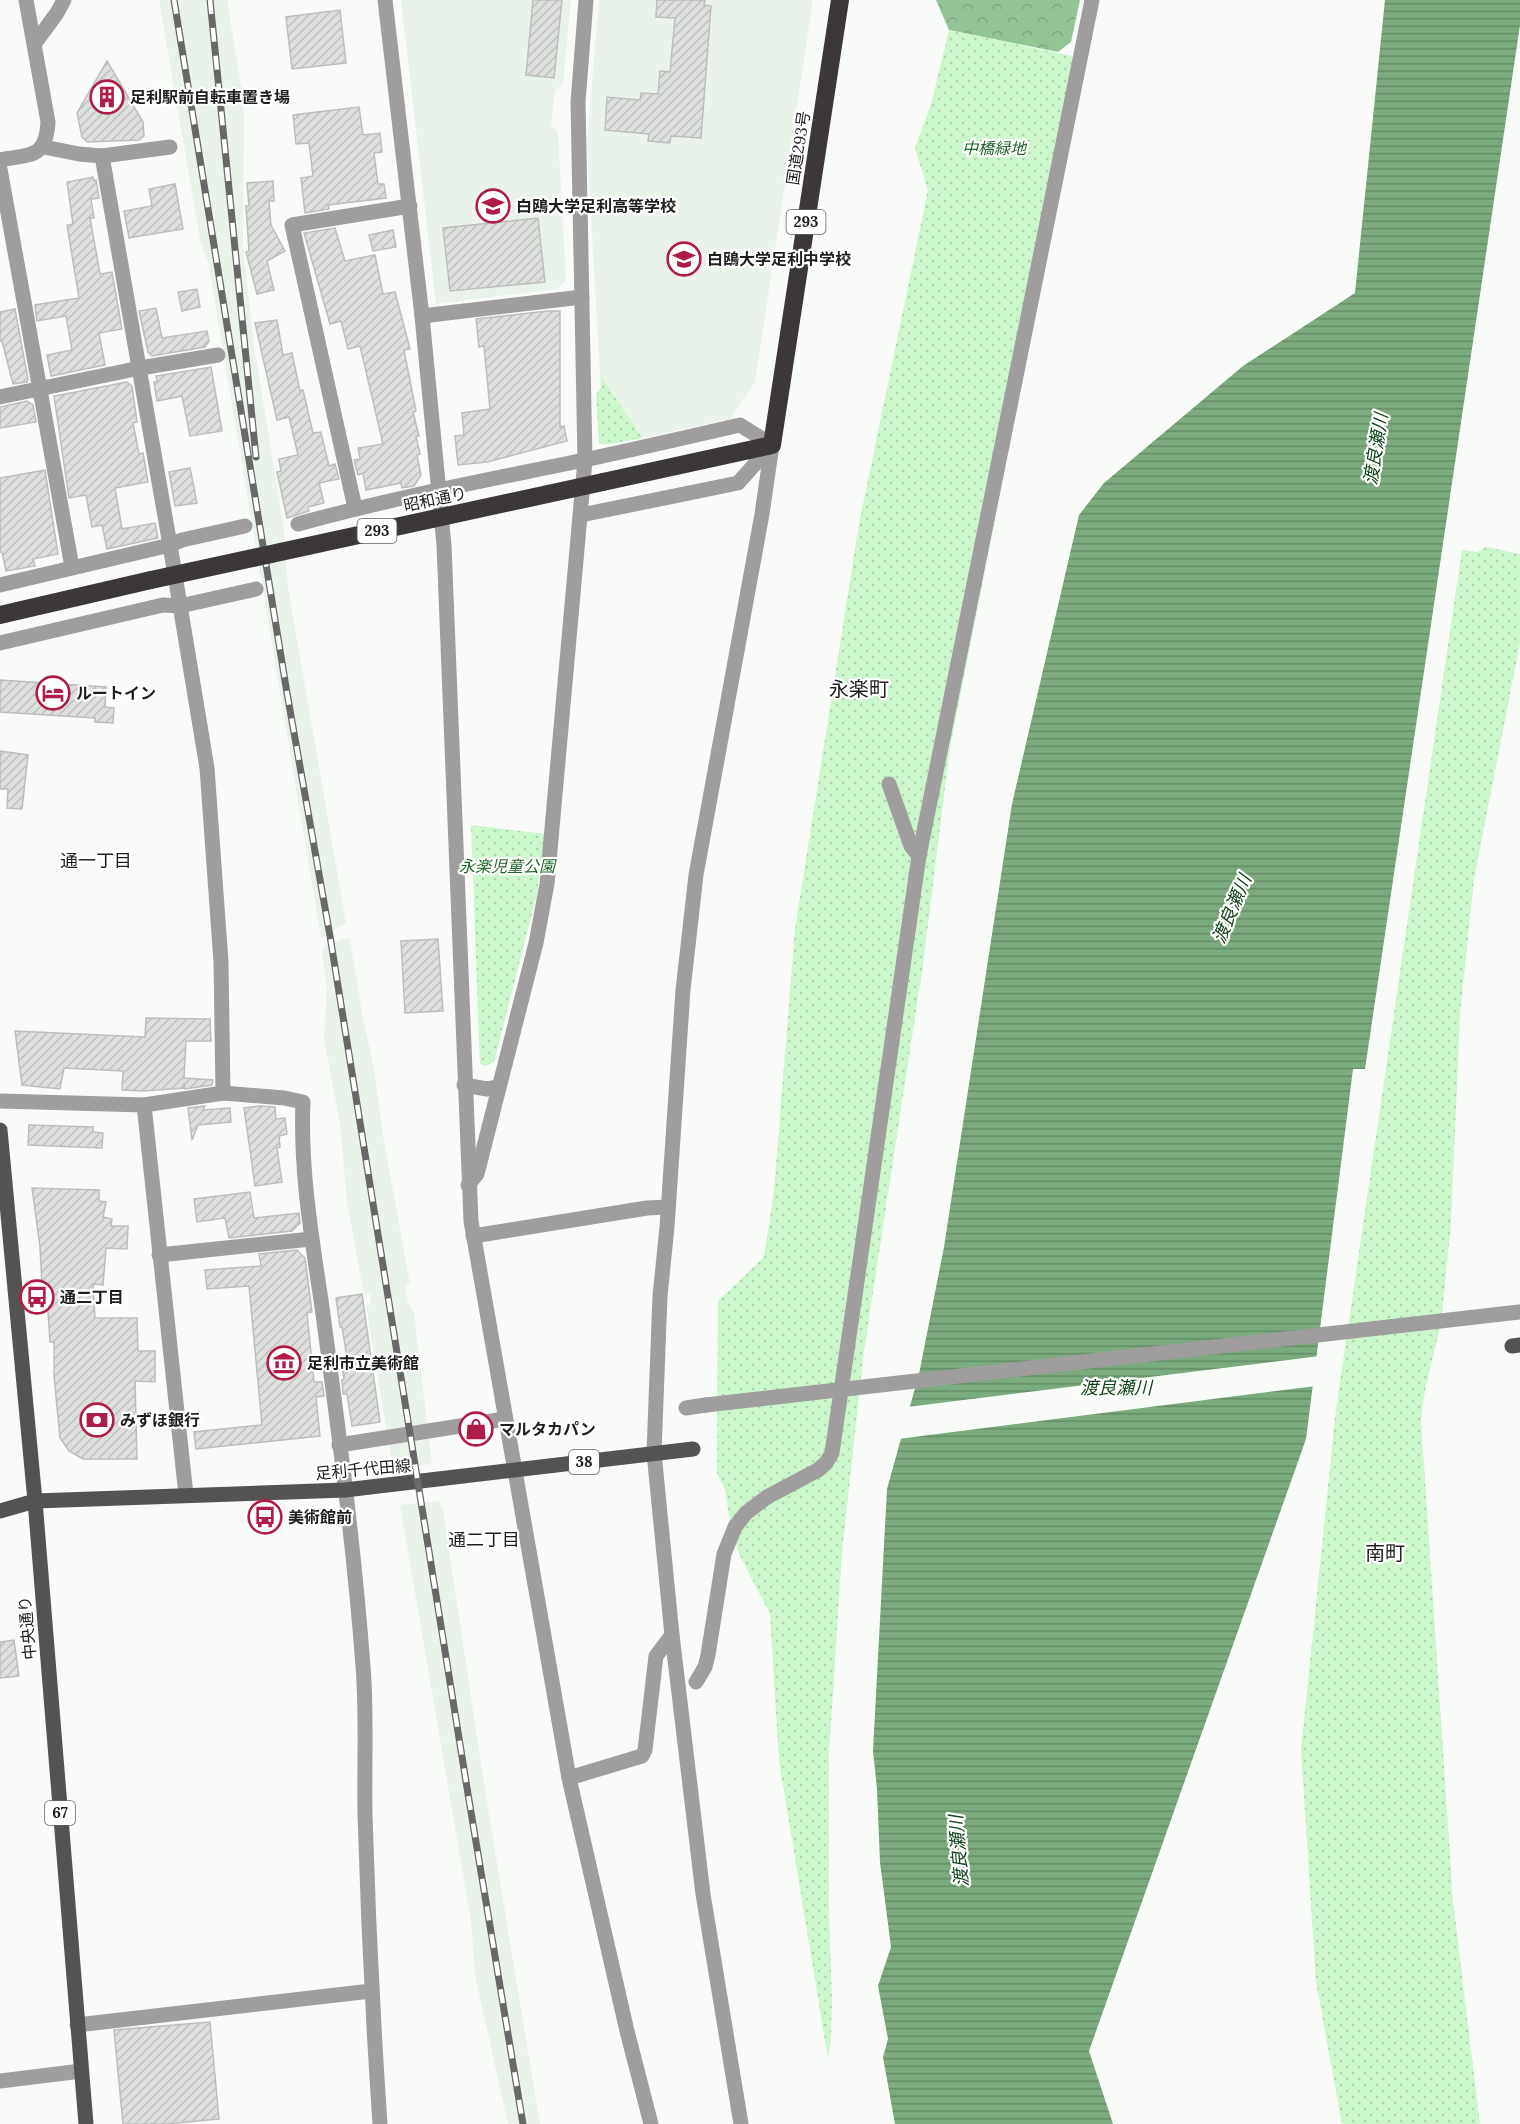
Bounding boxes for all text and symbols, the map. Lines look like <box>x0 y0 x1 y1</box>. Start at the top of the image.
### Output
building icon: 足利駅前自転車置き場 <box>89 79 125 115</box>
place label: 足利駅前自転車置き場 <box>130 87 290 107</box>
street label: 国道293号 <box>782 110 814 186</box>
park label: 中橋緑地 <box>962 138 1028 158</box>
school or university icon: 白鴎大学足利高等学校 <box>475 188 511 224</box>
place label: 白鴎大学足利高等学校 <box>516 196 676 216</box>
road number: 293 <box>786 210 826 234</box>
school or university icon: 白鴎大学足利中学校 <box>666 241 702 277</box>
place label: 白鴎大学足利中学校 <box>707 249 851 269</box>
water label: 渡良瀬川 <box>1359 410 1393 486</box>
street label: 昭和通り <box>402 483 468 515</box>
road number: 293 <box>358 519 397 543</box>
hotel icon: ルートイン <box>35 675 71 711</box>
district label: 永楽町 <box>829 676 889 701</box>
place label: ルートイン <box>76 683 156 703</box>
district label: 通一丁目 <box>60 849 132 872</box>
park label: 永楽児童公園 <box>459 856 557 876</box>
water label: 渡良瀬川 <box>1207 869 1257 946</box>
bus stop icon: 通二丁目 <box>19 1279 55 1315</box>
place label: 通二丁目 <box>60 1287 124 1307</box>
museum icon: 足利市立美術館 <box>266 1345 302 1381</box>
place label: 足利市立美術館 <box>307 1353 419 1373</box>
water label: 渡良瀬川 <box>1080 1376 1154 1399</box>
bank icon: みずほ銀行 <box>79 1402 115 1438</box>
place label: みずほ銀行 <box>120 1410 200 1430</box>
shop icon: マルタカパン <box>458 1411 494 1447</box>
place label: マルタカパン <box>499 1419 596 1439</box>
road number: 38 <box>569 1450 599 1474</box>
street label: 足利千代田線 <box>314 1455 412 1483</box>
bus stop icon: 美術館前 <box>247 1499 283 1535</box>
place label: 美術館前 <box>288 1507 352 1527</box>
district label: 通二丁目 <box>448 1528 520 1551</box>
district label: 南町 <box>1365 1540 1405 1565</box>
street label: 中央通り <box>14 1595 40 1661</box>
road number: 67 <box>45 1801 75 1825</box>
water label: 渡良瀬川 <box>944 1812 973 1888</box>

